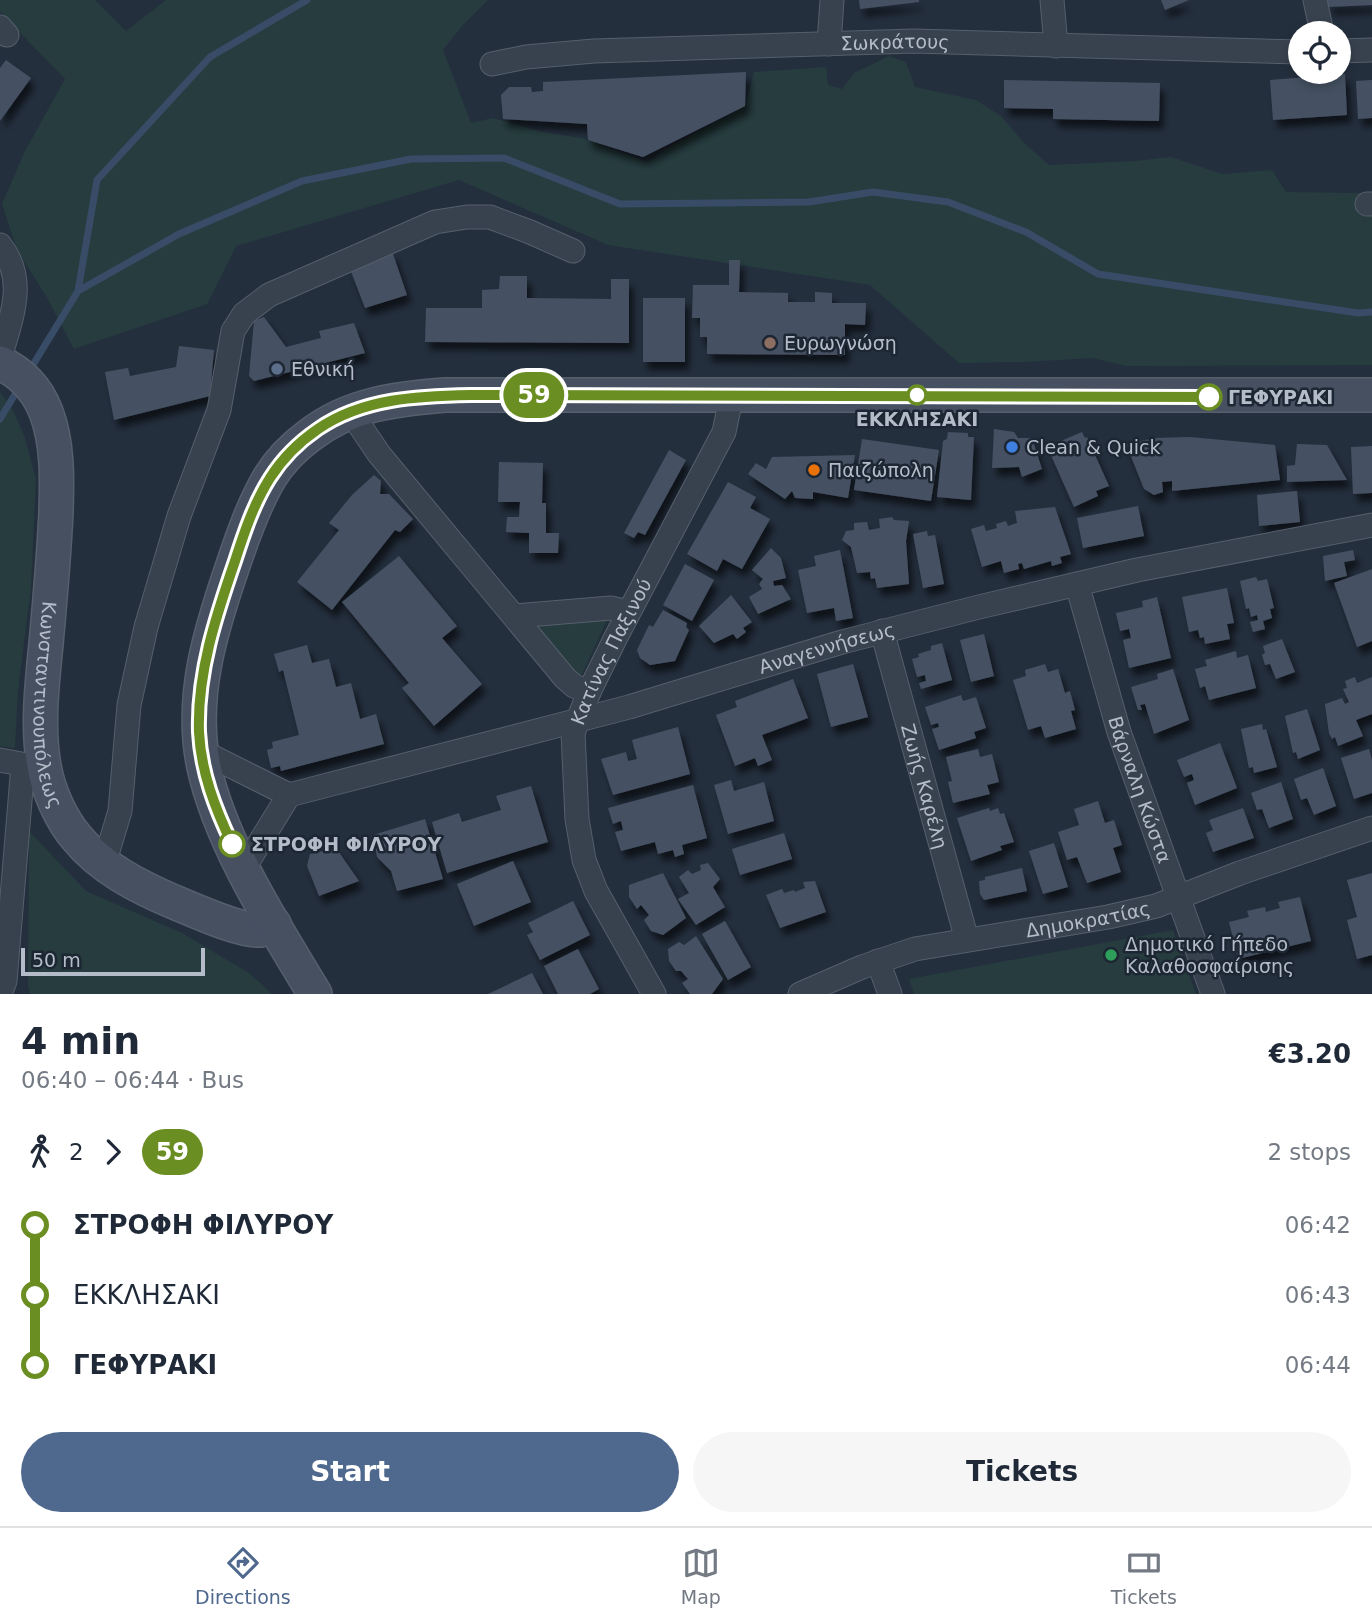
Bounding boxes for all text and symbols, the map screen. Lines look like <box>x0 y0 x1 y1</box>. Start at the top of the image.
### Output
map controls <box>1288 21 1351 84</box>
button: locate <box>1288 21 1351 84</box>
street label: Σωκράτους <box>840 30 950 54</box>
place label: Ευρωγνώση <box>784 332 897 354</box>
marker: Ευρωγνώση <box>762 335 778 351</box>
place label: Εθνική <box>291 358 355 380</box>
marker: Εθνική <box>269 361 285 377</box>
line badge: 59 <box>503 372 566 418</box>
text: 59 <box>517 381 551 409</box>
marker: ΓΕΦΥΡΑΚΙ <box>1196 384 1222 410</box>
marker: ΕΚΚΛΗΣΑΚΙ <box>907 385 927 405</box>
place label: ΓΕΦΥΡΑΚΙ <box>1228 386 1333 408</box>
place label: ΕΚΚΛΗΣΑΚΙ <box>856 408 978 430</box>
place label: Clean & Quick <box>1026 436 1161 458</box>
marker: Clean & Quick <box>1004 439 1020 455</box>
place label: Παιζώπολη <box>828 459 934 481</box>
marker: Παιζώπολη <box>806 462 822 478</box>
street label: Κατίνας Παξινού <box>566 575 656 728</box>
street label: Κωνσταντινουπόλεως <box>29 600 67 812</box>
street label: Αναγεννήσεως <box>756 618 897 678</box>
street label: Βάρναλη Κώστα <box>1104 713 1176 866</box>
street label: Ζωής Καρέλη <box>897 721 952 851</box>
marker: ΣΤΡΟΦΗ ΦΙΛΥΡΟΥ <box>219 831 245 857</box>
place label: ΣΤΡΟΦΗ ΦΙΛΥΡΟΥ <box>251 833 441 855</box>
street label: Δημοκρατίας <box>1024 897 1152 941</box>
place label: Δημοτικό Γήπεδο Καλαθοσφαίρισης <box>1125 933 1294 977</box>
scale bar <box>21 945 205 977</box>
marker: Δημοτικό Γήπεδο Καλαθοσφαίρισης <box>1103 947 1119 963</box>
text: 50 m <box>32 949 81 971</box>
text: 4 min <box>21 1019 140 1063</box>
text: €3.20 <box>1269 1039 1351 1069</box>
text: 06:40 – 06:44 · Bus <box>21 1067 244 1093</box>
icon: walk <box>21 1133 59 1171</box>
icon: forward <box>94 1133 132 1171</box>
text: 59 <box>156 1138 189 1166</box>
text: 2 <box>69 1139 84 1165</box>
text: 2 stops <box>1267 1139 1351 1165</box>
text: ΣΤΡΟΦΗ ΦΙΛΥΡΟΥ <box>73 1210 333 1240</box>
text: 06:42 <box>1285 1212 1351 1238</box>
text: ΕΚΚΛΗΣΑΚΙ <box>73 1280 220 1310</box>
text: 06:43 <box>1285 1282 1351 1308</box>
text: ΓΕΦΥΡΑΚΙ <box>73 1350 217 1380</box>
text: 06:44 <box>1285 1352 1351 1378</box>
button: Start <box>21 1432 679 1512</box>
button: Tickets <box>693 1432 1351 1512</box>
tab: Directions <box>195 1544 291 1608</box>
tab: Map <box>681 1544 721 1608</box>
tab: Tickets <box>1111 1544 1177 1608</box>

